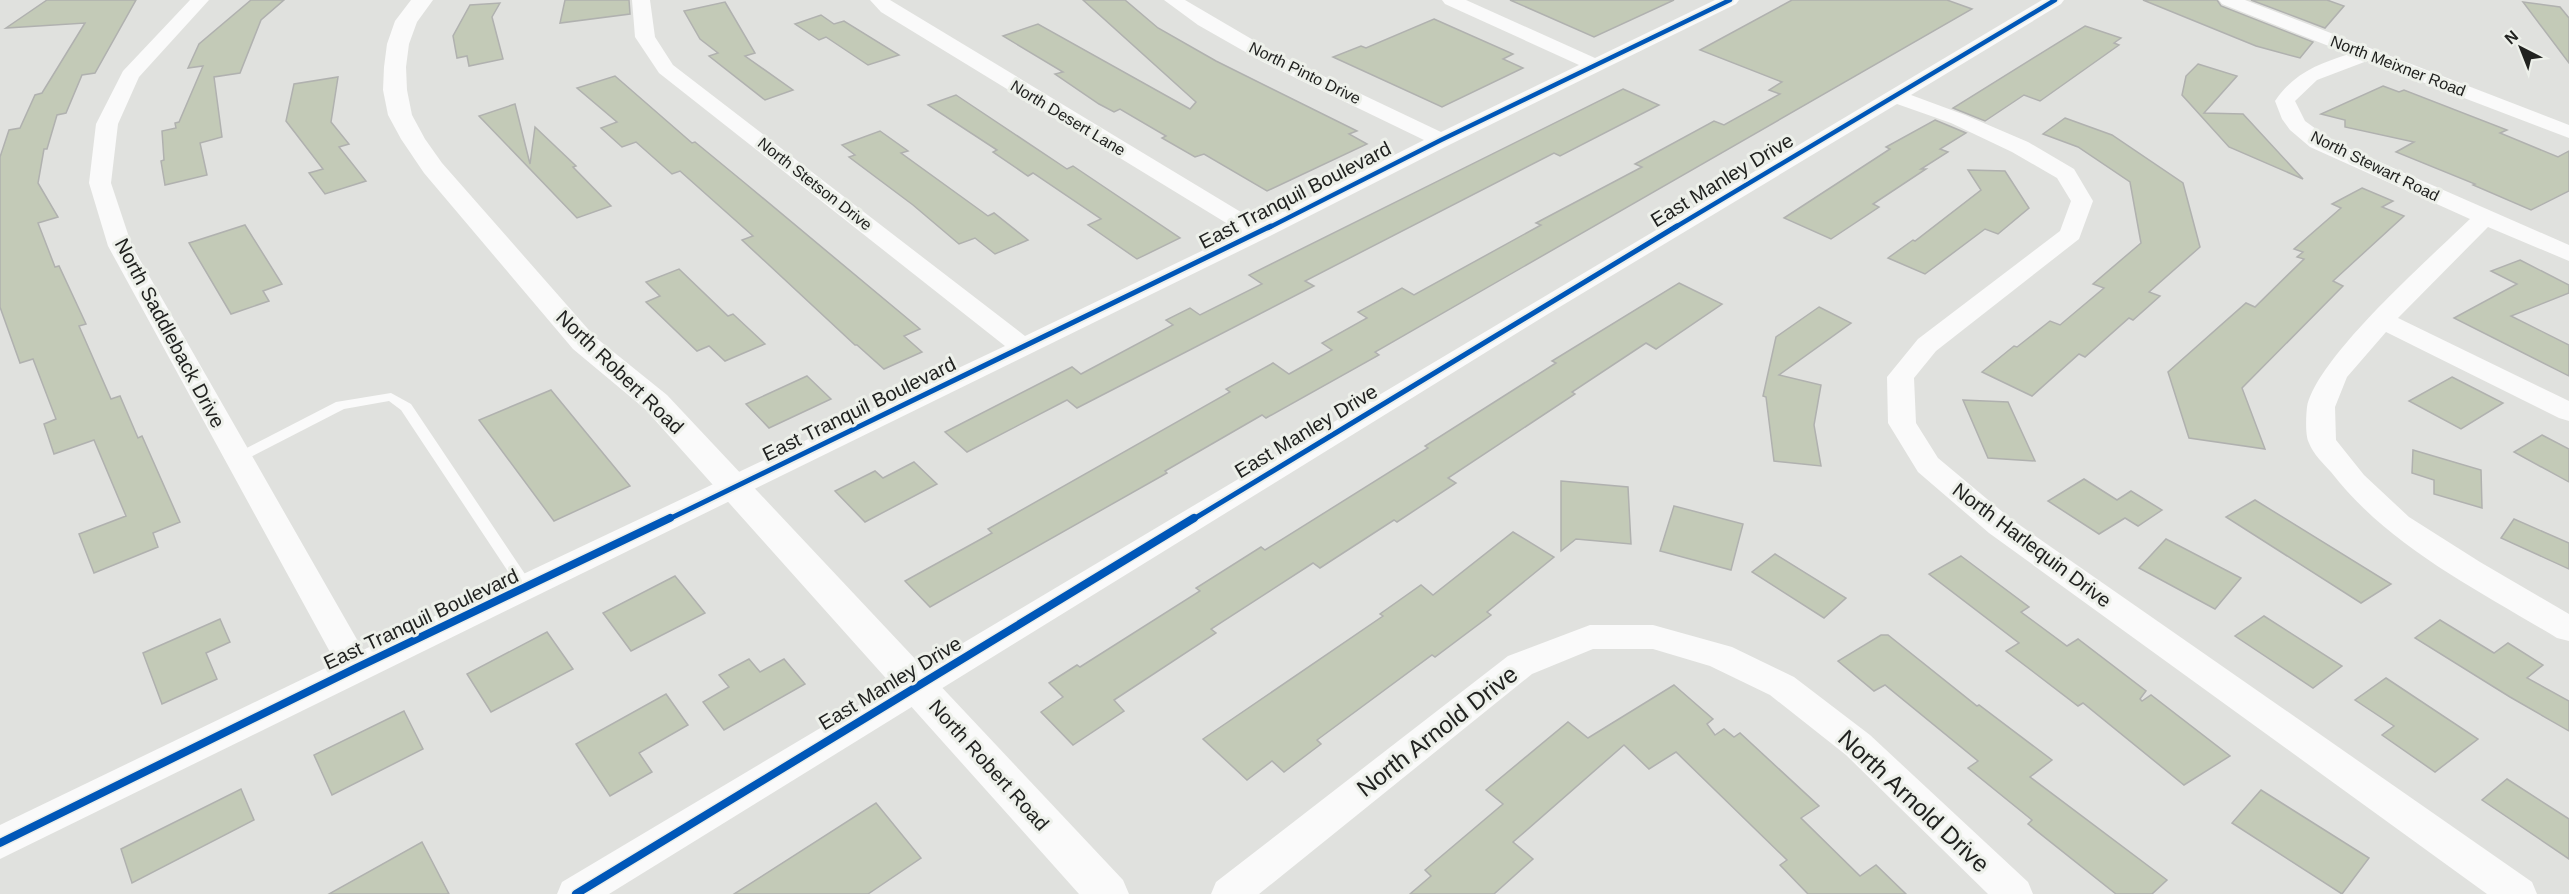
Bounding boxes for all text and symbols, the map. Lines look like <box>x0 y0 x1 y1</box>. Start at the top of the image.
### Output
north arrow <box>2491 18 2551 78</box>
text: N <box>2501 27 2521 47</box>
street label: North Meixner Road <box>2328 32 2468 100</box>
street label: North Pinto Drive <box>1247 39 1364 107</box>
street label: North Desert Lane <box>1008 77 1128 159</box>
street label: North Stewart Road <box>2308 128 2442 204</box>
street label: East Manley Drive <box>1647 129 1797 231</box>
street label: North Stetson Drive <box>755 134 875 234</box>
street label: East Tranquil Boulevard <box>1195 137 1395 253</box>
street label: North Saddleback Drive <box>111 235 229 431</box>
street label: North Robert Road <box>552 306 688 438</box>
street label: East Tranquil Boulevard <box>759 353 959 465</box>
street label: East Manley Drive <box>1231 380 1381 482</box>
street label: North Harlequin Drive <box>1949 478 2115 612</box>
street label: East Tranquil Boulevard <box>320 564 522 674</box>
street label: East Manley Drive <box>815 632 965 734</box>
street label: North Arnold Drive <box>1351 660 1523 802</box>
street label: North Robert Road <box>925 695 1053 835</box>
street label: North Arnold Drive <box>1833 724 1995 878</box>

